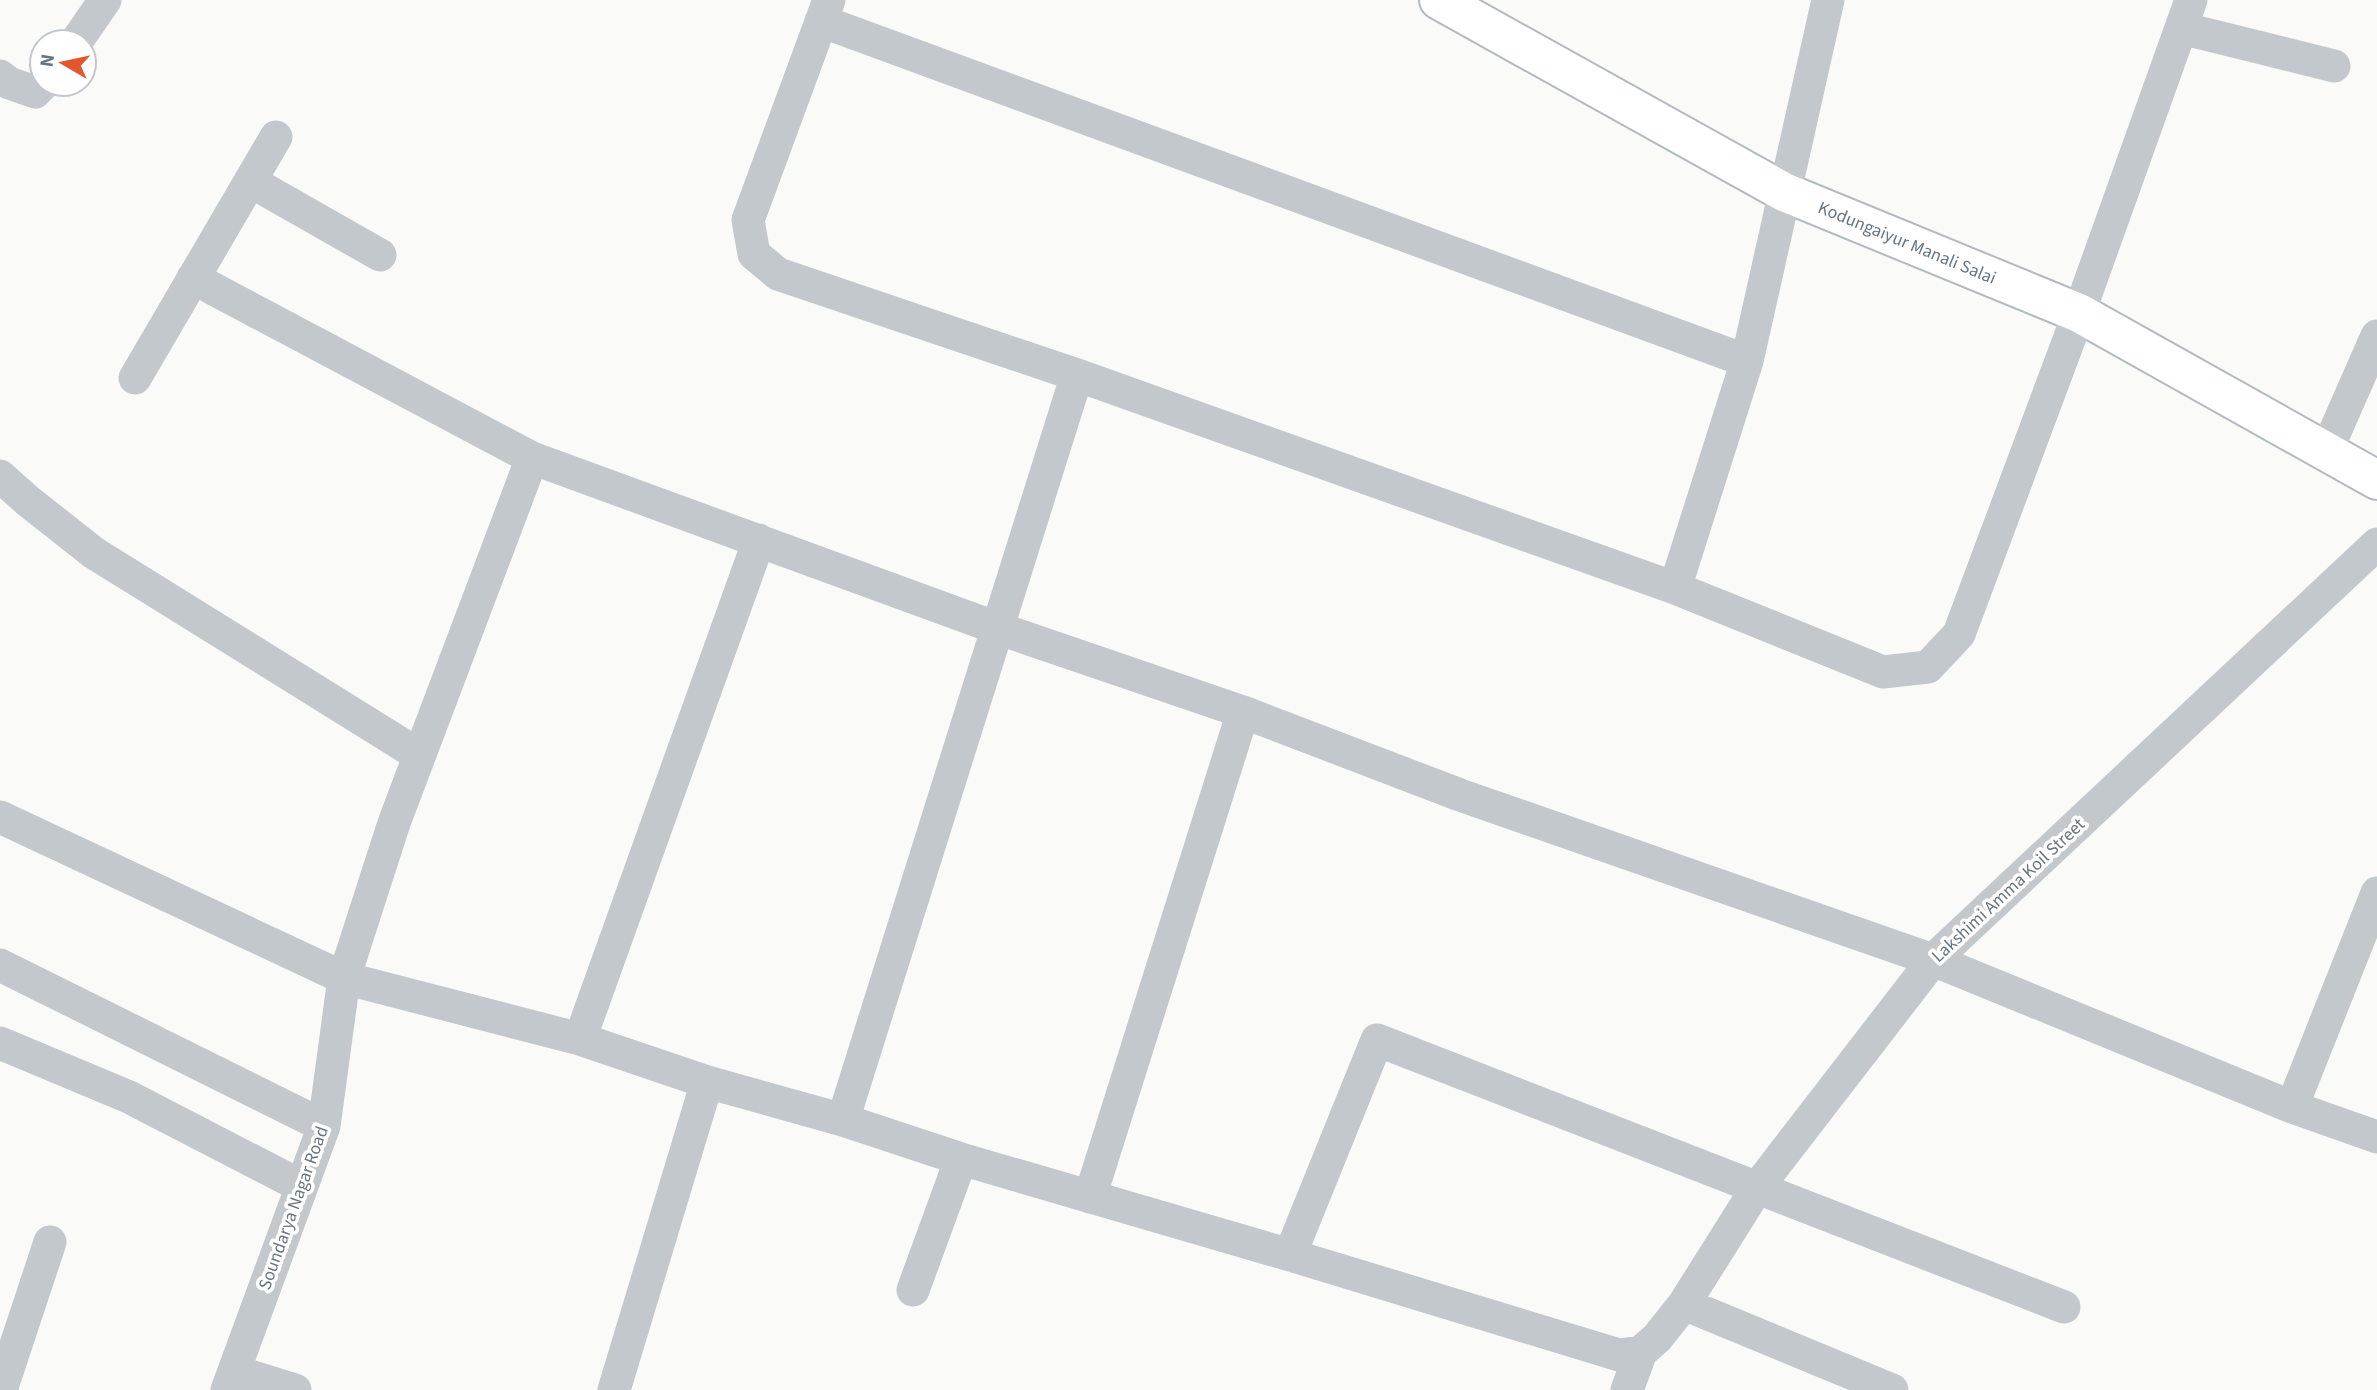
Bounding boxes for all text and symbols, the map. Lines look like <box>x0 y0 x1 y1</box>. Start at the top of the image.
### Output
north arrow <box>28 28 98 98</box>
text: N <box>33 52 62 69</box>
street label: Kodungaiyur Manali Salai <box>1814 195 2000 291</box>
street label: Lakshimi Amma Koil Street <box>1926 813 2091 968</box>
street label: Soundarya Nagar Road <box>252 1123 335 1294</box>

